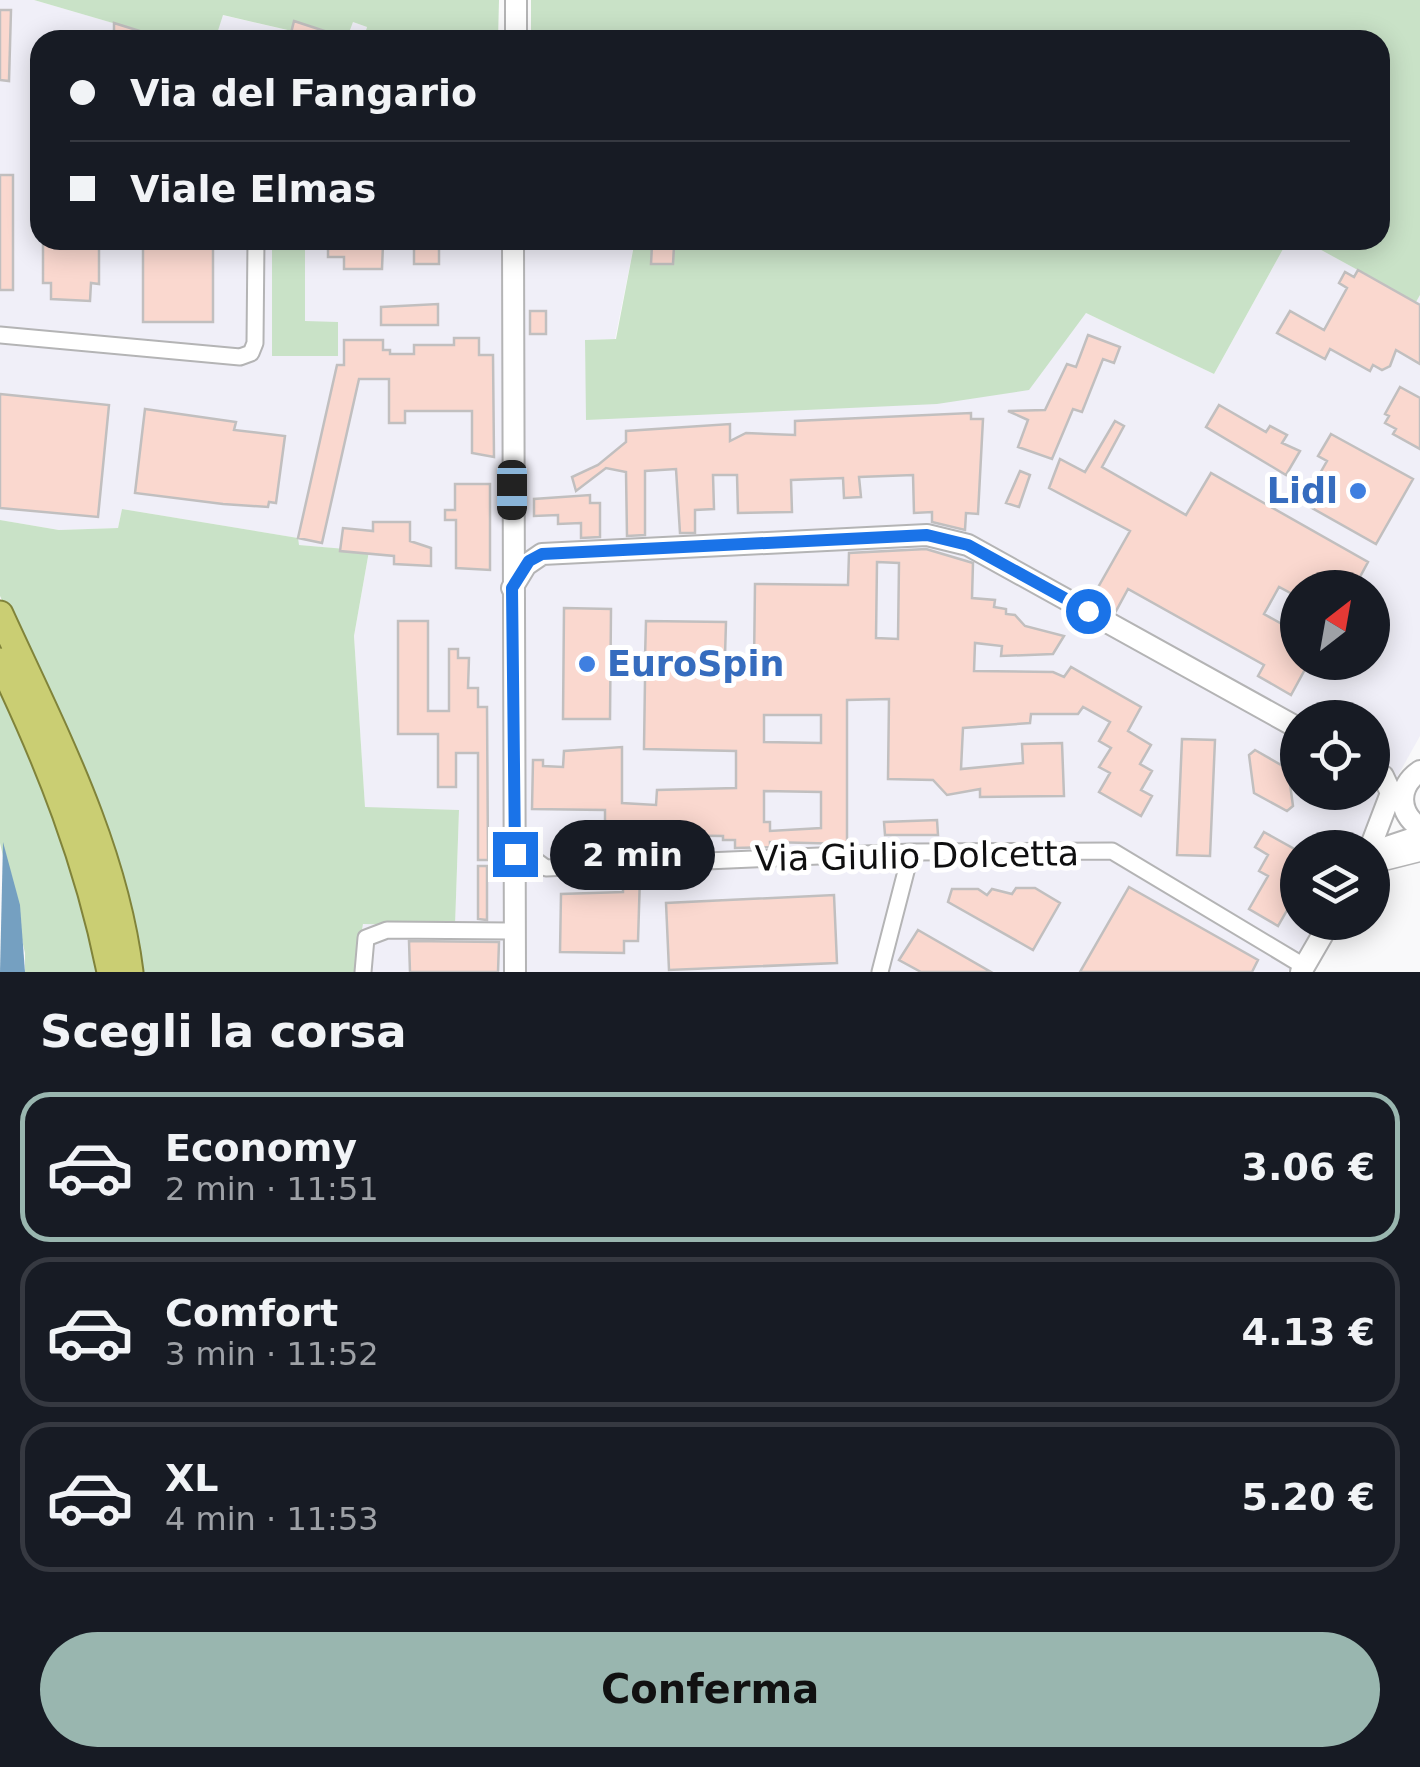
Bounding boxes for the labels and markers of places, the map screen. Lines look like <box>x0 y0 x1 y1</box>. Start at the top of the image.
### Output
place label: Lidl <box>1267 471 1338 511</box>
marker: Lidl <box>1347 480 1369 502</box>
place label: EuroSpin <box>607 644 784 684</box>
marker: EuroSpin <box>576 653 598 675</box>

